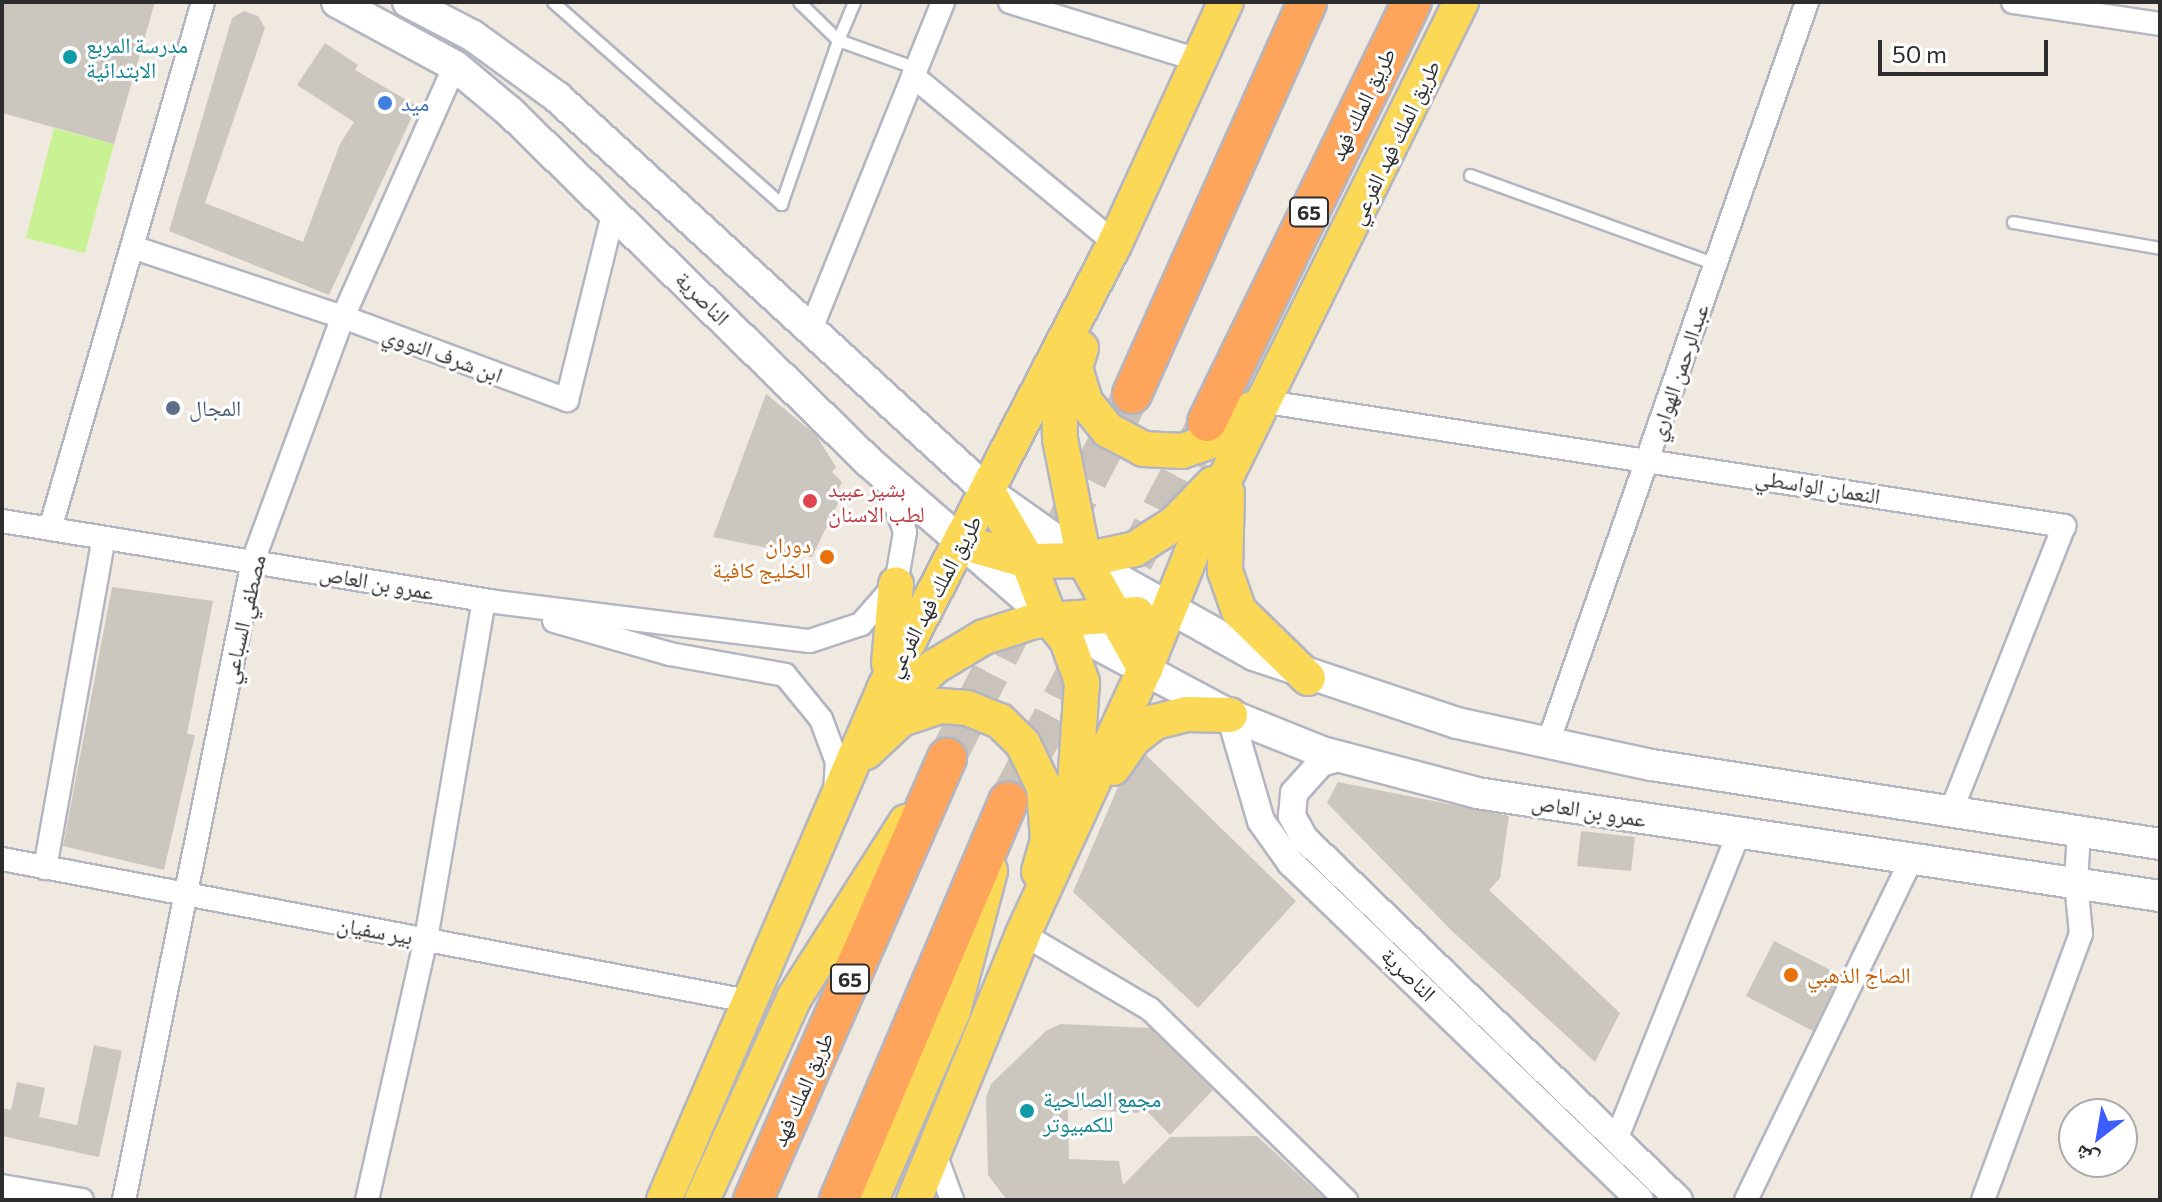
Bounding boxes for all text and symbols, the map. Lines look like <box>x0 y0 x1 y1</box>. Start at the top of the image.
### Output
scale bar <box>1882 24 2052 74</box>
place label: مدرسة المربع الابتدائية <box>86 31 188 82</box>
text: 50 m <box>1892 39 1947 68</box>
street label: طريق الملك فهد <box>1323 43 1401 165</box>
marker: مدرسة المربع الابتدائية <box>61 48 79 66</box>
street label: طريق الملك فهد الفرعي <box>1343 55 1445 229</box>
place label: ميد <box>401 90 429 116</box>
marker: ميد <box>376 94 394 112</box>
road number: 65 <box>1289 196 1329 228</box>
street label: الناصرية <box>670 265 736 331</box>
street label: عبدالرحمن الهواري <box>1642 300 1714 444</box>
street label: ابن شرف النووي <box>380 320 506 388</box>
place label: المجال <box>189 395 241 421</box>
marker: المجال <box>164 399 182 417</box>
street label: النعمان الواسطي <box>1754 463 1882 509</box>
place label: بشير عبيد لطب الاسنان <box>828 475 925 526</box>
marker: بشير عبيد لطب الاسنان <box>799 490 821 512</box>
street label: طريق الملك فهد الفرعي <box>879 510 987 682</box>
place label: دوران الخليج كافية <box>712 531 811 582</box>
marker: دوران الخليج كافية <box>818 548 836 566</box>
street label: مصطفي السباعي <box>215 552 271 686</box>
street label: عمرو بن العاص <box>318 559 436 605</box>
street label: عمرو بن العاص <box>1530 788 1648 832</box>
street label: بير سفيان <box>335 910 415 950</box>
street label: الناصرية <box>1376 942 1442 1006</box>
place label: الصاج الذهبي <box>1807 962 1911 988</box>
road number: 65 <box>830 963 870 995</box>
marker: الصاج الذهبي <box>1782 966 1800 984</box>
street label: طريق الملك فهد <box>765 1028 839 1150</box>
place label: مجمع الصالحية للكمبيوتر <box>1043 1085 1161 1136</box>
north arrow <box>2058 1098 2138 1178</box>
marker: مجمع الصالحية للكمبيوتر <box>1018 1102 1036 1120</box>
text: ش <box>2069 1140 2103 1175</box>

